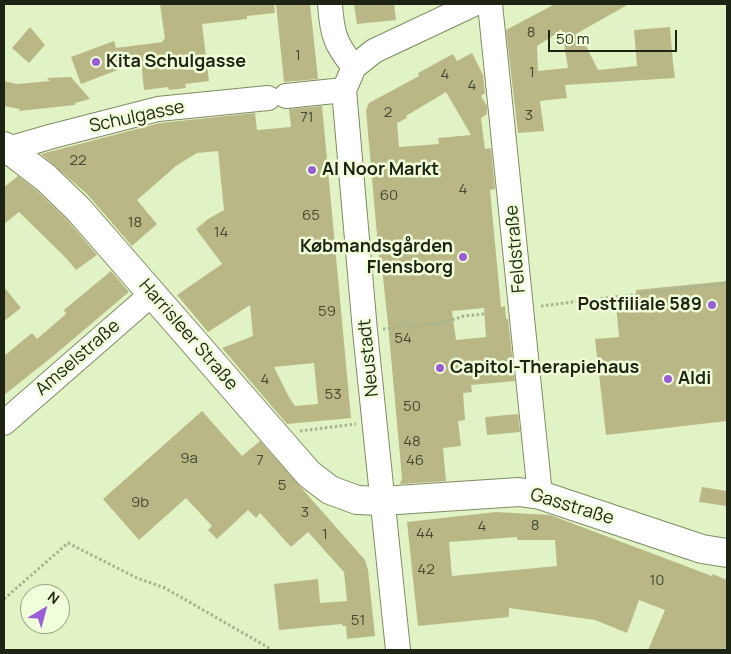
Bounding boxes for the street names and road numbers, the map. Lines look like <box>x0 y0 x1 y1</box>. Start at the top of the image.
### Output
street label: Schulgasse <box>87 96 187 138</box>
street label: Feldstraße <box>501 204 531 294</box>
street label: Harrisleer Straße <box>134 275 242 395</box>
street label: Amselstraße <box>31 315 125 401</box>
street label: Neustadt <box>354 318 384 398</box>
street label: Gasstraße <box>528 484 616 530</box>

